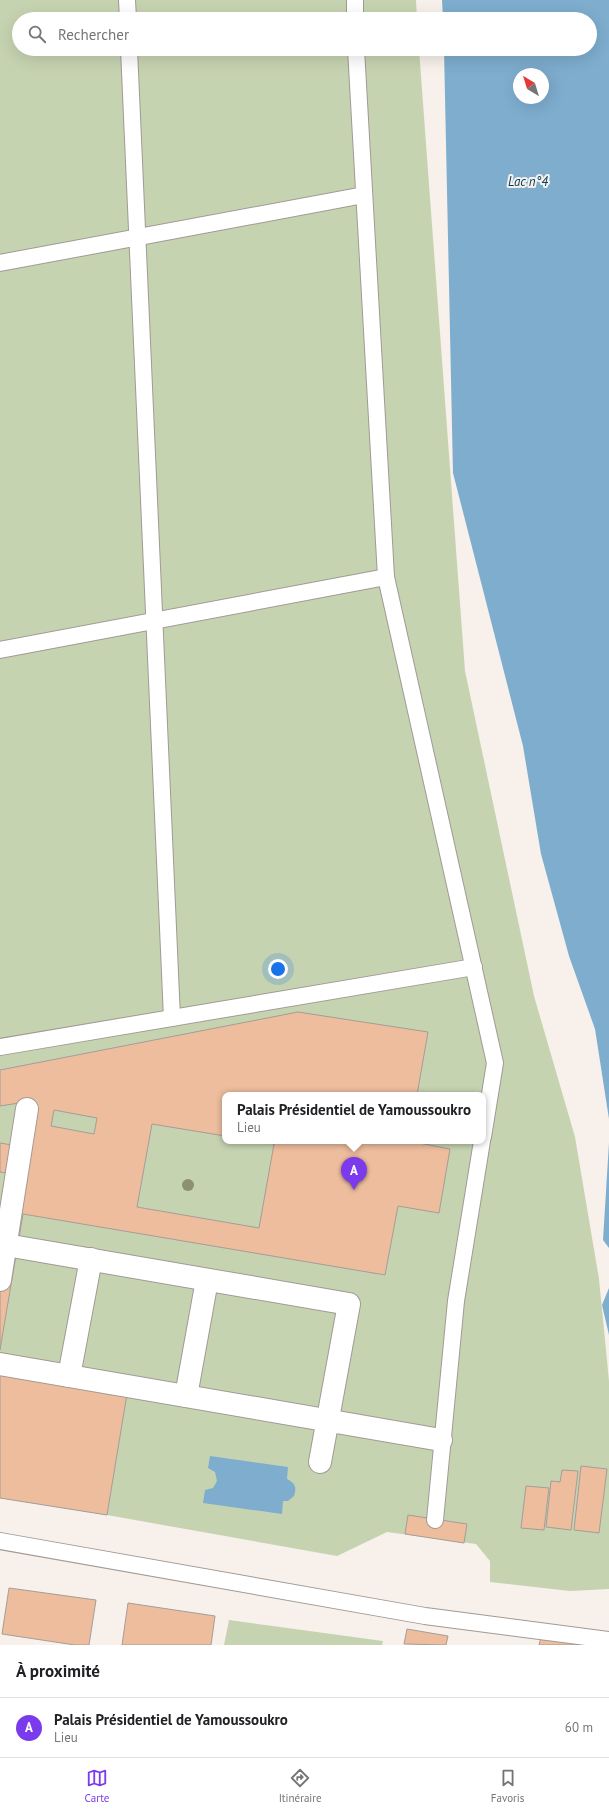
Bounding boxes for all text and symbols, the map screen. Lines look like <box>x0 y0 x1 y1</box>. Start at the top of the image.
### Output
search box <box>12 12 597 56</box>
icon: search <box>26 23 48 45</box>
text: Rechercher <box>58 25 129 44</box>
north arrow <box>513 68 549 104</box>
water label: Lac n°4 <box>508 173 548 190</box>
your location <box>268 959 288 979</box>
popup <box>222 1092 486 1144</box>
text: Palais Présidentiel de Yamoussoukro <box>237 1100 471 1119</box>
text: Lieu <box>237 1119 261 1136</box>
pin: A <box>341 1157 367 1190</box>
text: À proximité <box>16 1660 100 1682</box>
text: Palais Présidentiel de Yamoussoukro <box>54 1710 288 1729</box>
text: A <box>25 1719 33 1736</box>
text: 60 m <box>565 1719 593 1736</box>
text: Lieu <box>54 1729 78 1746</box>
tab: Carte <box>85 1767 109 1805</box>
tab: Itinéraire <box>279 1767 322 1805</box>
tab: Favoris <box>491 1767 524 1805</box>

